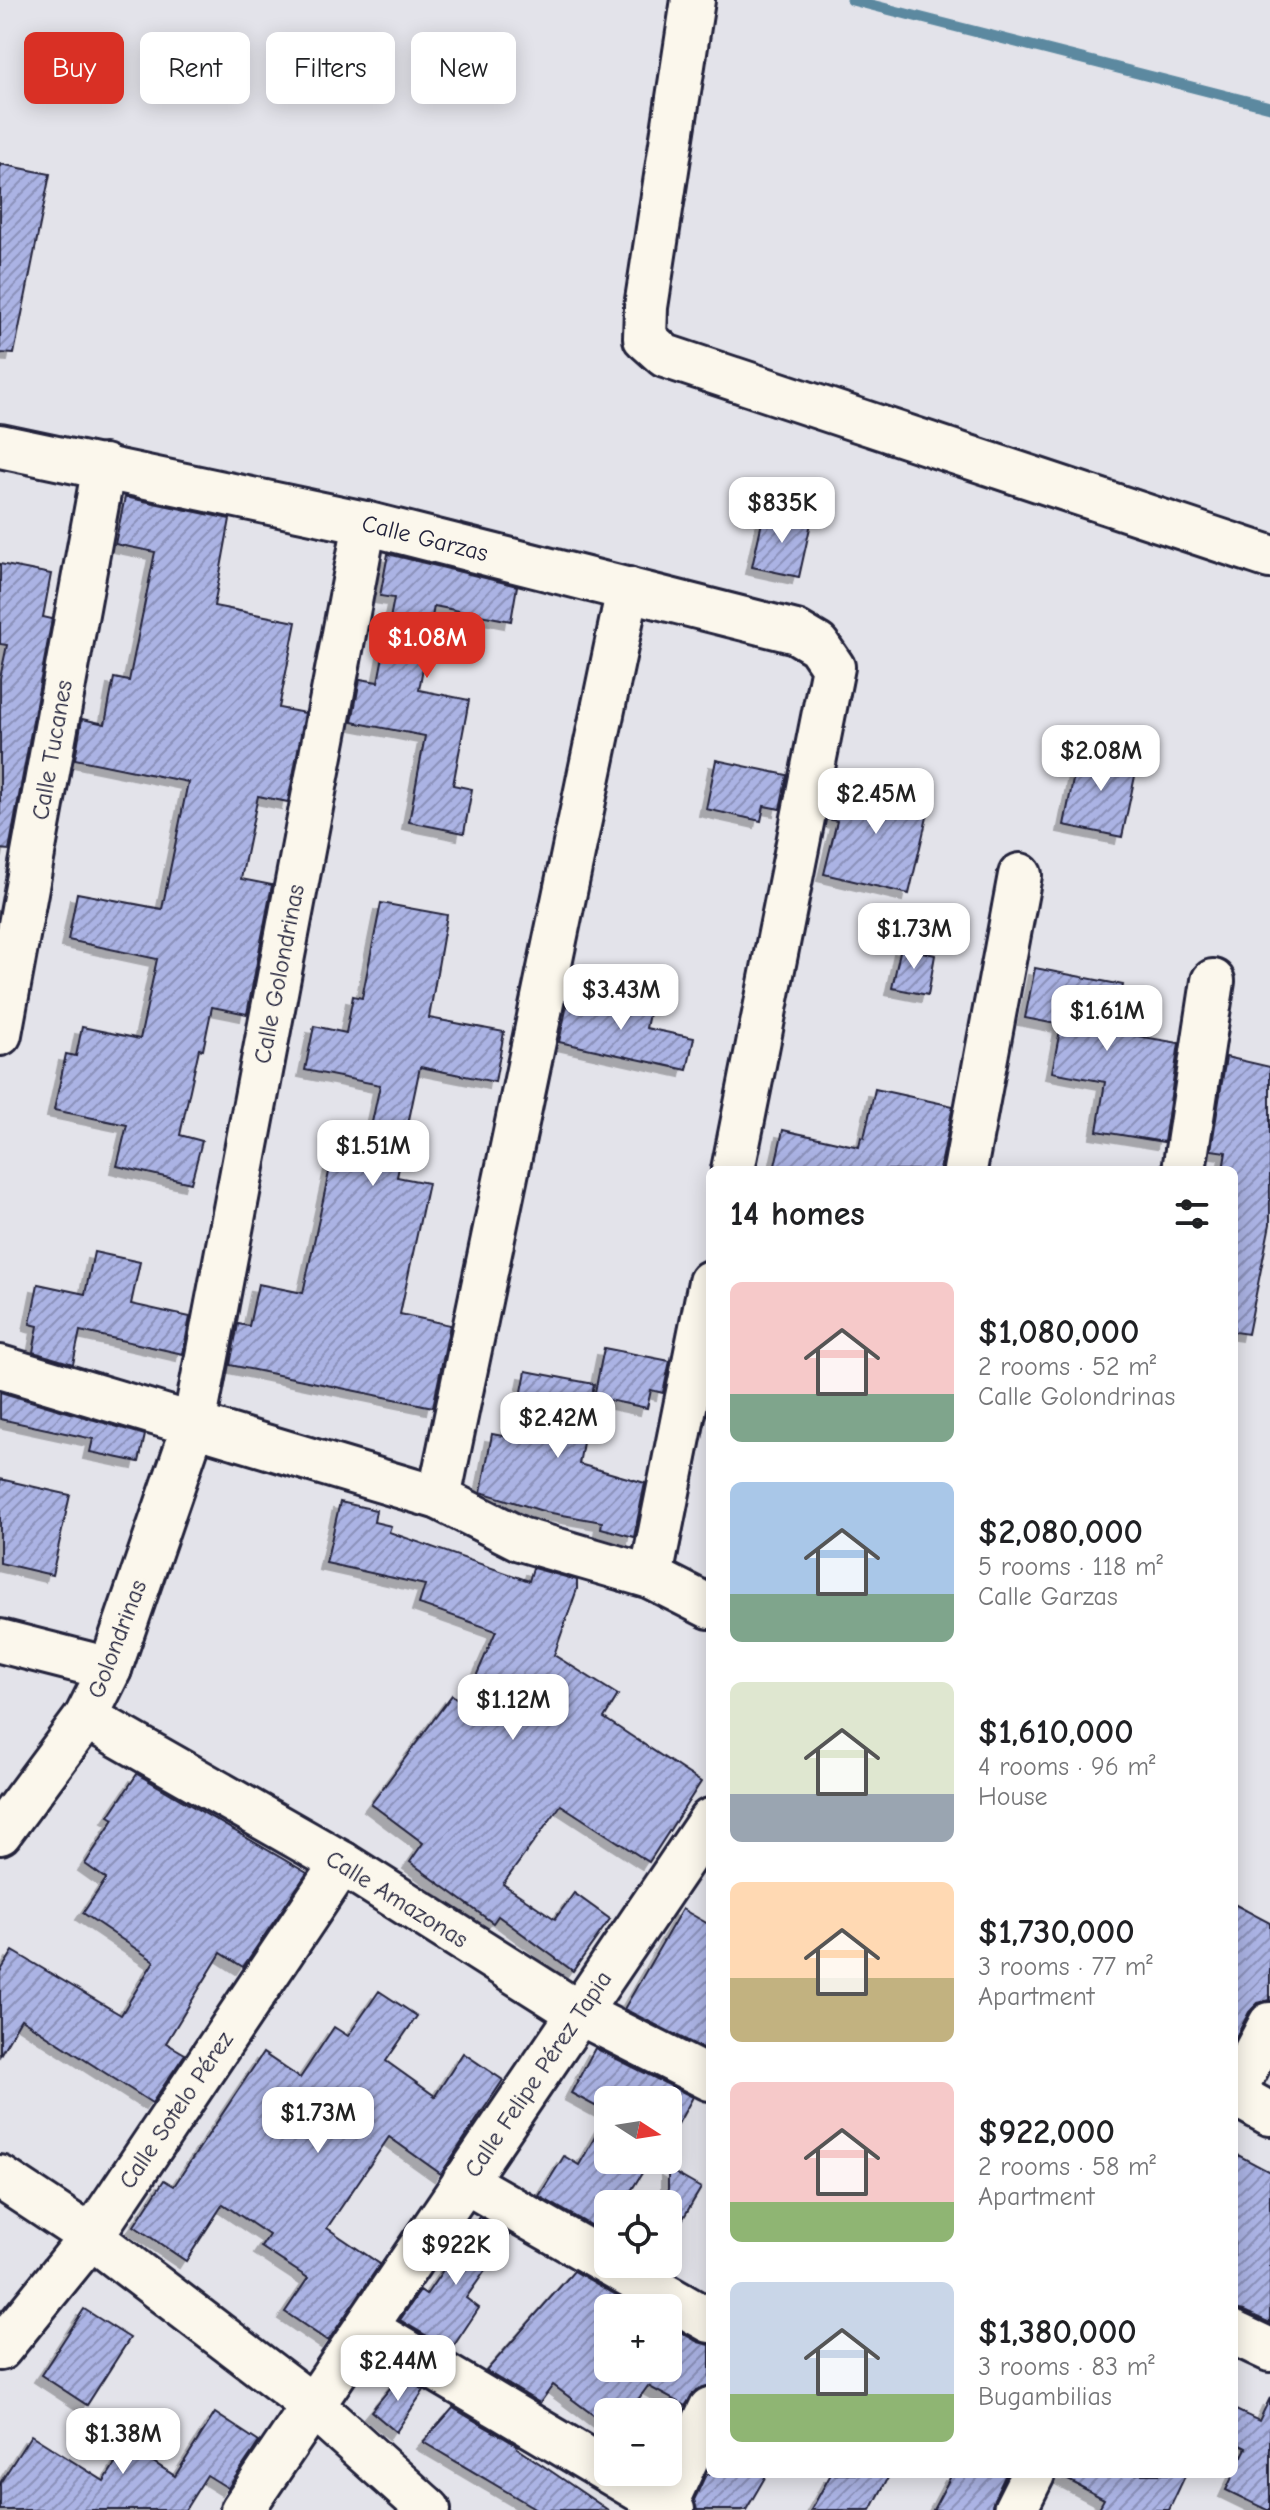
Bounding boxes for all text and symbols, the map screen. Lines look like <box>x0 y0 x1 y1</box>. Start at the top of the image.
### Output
chip: Buy <box>24 32 124 104</box>
chip: Rent <box>140 32 250 104</box>
chip: Filters <box>266 32 395 104</box>
chip: New <box>411 32 516 104</box>
pin: $835K <box>726 477 838 545</box>
text: $835K <box>747 488 817 518</box>
street label: Calle Garzas <box>359 509 491 567</box>
pin: $1.08M <box>362 612 492 680</box>
text: $1.08M <box>387 623 467 653</box>
street label: Calle Tucanes <box>26 678 78 822</box>
pin: $2.08M <box>1036 725 1166 793</box>
text: $2.08M <box>1060 736 1142 766</box>
pin: $2.45M <box>811 768 941 836</box>
text: $2.45M <box>836 779 916 809</box>
street label: Calle Golondrinas <box>248 882 310 1066</box>
pin: $1.73M <box>849 903 979 971</box>
text: $1.73M <box>876 914 952 944</box>
pin: $3.43M <box>556 964 686 1032</box>
text: $3.43M <box>581 975 661 1005</box>
pin: $1.61M <box>1042 985 1172 1053</box>
text: $1.61M <box>1069 996 1145 1026</box>
pin: $1.51M <box>308 1120 438 1188</box>
text: $1.51M <box>335 1131 411 1161</box>
icon: filters <box>1170 1192 1214 1236</box>
text: 14 homes <box>730 1194 865 1234</box>
text: $1,080,000 <box>978 1312 1139 1352</box>
icon: home <box>794 1314 890 1410</box>
text: 2 rooms · 52 m² <box>978 1352 1156 1382</box>
text: Calle Golondrinas <box>978 1382 1175 1412</box>
pin: $2.42M <box>493 1392 623 1460</box>
text: $2.42M <box>518 1403 598 1433</box>
text: $2,080,000 <box>978 1512 1143 1552</box>
icon: home <box>794 1514 890 1610</box>
text: 5 rooms · 118 m² <box>978 1552 1163 1582</box>
street label: Golondrinas <box>82 1576 152 1702</box>
text: Calle Garzas <box>978 1582 1118 1612</box>
pin: $1.12M <box>448 1674 578 1742</box>
text: $1.12M <box>476 1685 550 1715</box>
text: $1,610,000 <box>978 1712 1134 1752</box>
icon: home <box>794 1714 890 1810</box>
text: 4 rooms · 96 m² <box>978 1752 1155 1782</box>
text: House <box>978 1782 1048 1812</box>
street label: Calle Amazonas <box>321 1844 473 1954</box>
text: $1,730,000 <box>978 1912 1135 1952</box>
icon: home <box>794 1914 890 2010</box>
text: 3 rooms · 77 m² <box>978 1952 1153 1982</box>
street label: Calle Felipe Pérez Tapia <box>458 1965 618 2183</box>
text: Apartment <box>978 1982 1094 2012</box>
street label: Calle Sotelo Pérez <box>113 2026 239 2194</box>
north arrow <box>594 2086 682 2174</box>
map controls <box>594 2086 682 2486</box>
pin: $1.73M <box>253 2087 383 2155</box>
text: $1.73M <box>280 2098 356 2128</box>
text: $922,000 <box>978 2112 1115 2152</box>
icon: home <box>794 2114 890 2210</box>
text: 2 rooms · 58 m² <box>978 2152 1156 2182</box>
text: Apartment <box>978 2182 1094 2212</box>
button: locate <box>594 2190 682 2278</box>
pin: $922K <box>400 2219 512 2287</box>
text: $922K <box>421 2230 491 2260</box>
button: + <box>594 2294 682 2382</box>
text: $1,380,000 <box>978 2312 1137 2352</box>
icon: home <box>794 2314 890 2410</box>
pin: $2.44M <box>333 2335 463 2403</box>
text: $2.44M <box>359 2346 437 2376</box>
text: 3 rooms · 83 m² <box>978 2352 1155 2382</box>
text: Bugambilias <box>978 2382 1112 2412</box>
button: − <box>594 2398 682 2486</box>
pin: $1.38M <box>58 2408 188 2476</box>
text: $1.38M <box>84 2419 162 2449</box>

